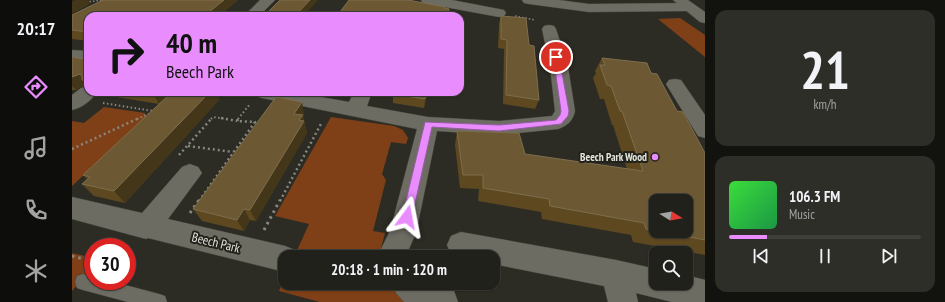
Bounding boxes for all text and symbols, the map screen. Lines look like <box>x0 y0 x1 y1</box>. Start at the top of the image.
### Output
text: 20:17 <box>17 17 55 40</box>
text: 40 m <box>166 24 217 61</box>
icon: right <box>100 28 152 80</box>
text: 21 <box>800 36 850 103</box>
pin <box>539 40 573 74</box>
icon: arrive <box>545 46 567 68</box>
text: Beech Park <box>166 60 234 83</box>
icon: directions <box>22 73 50 101</box>
text: km/h <box>813 96 837 113</box>
icon: music <box>22 134 50 162</box>
place label: Beech Park Wood <box>580 150 647 164</box>
marker: Beech Park Wood <box>650 152 660 162</box>
text: 106.3 FM <box>789 187 840 206</box>
north arrow <box>649 194 693 238</box>
map controls <box>649 194 693 290</box>
icon: phone <box>22 196 50 224</box>
position arrow <box>386 196 428 238</box>
text: Music <box>789 206 815 223</box>
street label: Beech Park <box>190 228 242 257</box>
speed limit sign: 30 <box>84 238 136 290</box>
icon: previous <box>750 245 772 267</box>
icon: pause <box>814 245 836 267</box>
icon: next <box>878 245 900 267</box>
button: search <box>649 246 693 290</box>
icon: climate <box>22 257 50 285</box>
text: 20:18 · 1 min · 120 m <box>331 260 447 279</box>

